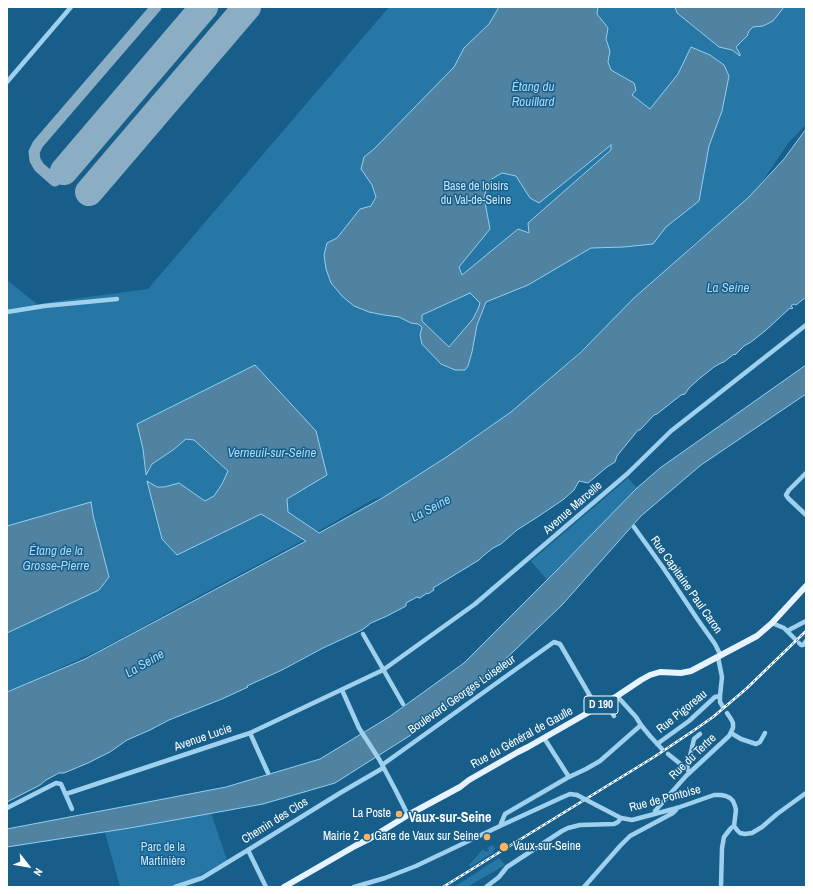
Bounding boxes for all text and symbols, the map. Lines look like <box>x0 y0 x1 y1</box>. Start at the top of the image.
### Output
water label: Étang du Rouillard <box>512 80 554 111</box>
park label: Base de loisirs du Val-de-Seine <box>441 180 511 208</box>
water label: La Seine <box>707 281 749 297</box>
water label: Verneuil-sur-Seine <box>228 446 316 462</box>
street label: Avenue Marcelle <box>541 479 605 537</box>
water label: La Seine <box>408 492 454 526</box>
street label: Rue Capitaine Paul Caron <box>647 534 725 636</box>
water label: Étang de la Grosse-Pierre <box>23 544 89 575</box>
water label: La Seine <box>123 647 167 681</box>
street label: Boulevard Georges Loiseleur <box>405 652 519 738</box>
street label: Rue Pigoreau <box>654 687 710 737</box>
road number: D 190 <box>584 696 618 714</box>
street label: Rue du Général de Gaulle <box>469 704 575 772</box>
street label: Avenue Lucie <box>172 721 234 755</box>
street label: Rue du Tertre <box>667 731 719 783</box>
street label: Rue de Pontoise <box>628 783 702 815</box>
street label: Chemin des Clos <box>239 795 311 847</box>
place label: La Poste <box>352 807 391 821</box>
marker: La Poste <box>394 809 404 819</box>
district label: Vaux-sur-Seine <box>409 810 491 826</box>
place label: Mairie 2 <box>323 830 359 844</box>
place label: Gare de Vaux sur Seine <box>374 830 479 844</box>
marker: Mairie 2 <box>362 832 372 842</box>
marker: Gare de Vaux sur Seine <box>482 832 492 842</box>
place label: Vaux-sur-Seine <box>513 840 581 854</box>
park label: Parc de la Martinière <box>141 841 185 869</box>
marker: Vaux-sur-Seine <box>498 841 510 853</box>
north arrow <box>8 846 48 886</box>
text: N <box>31 866 46 879</box>

